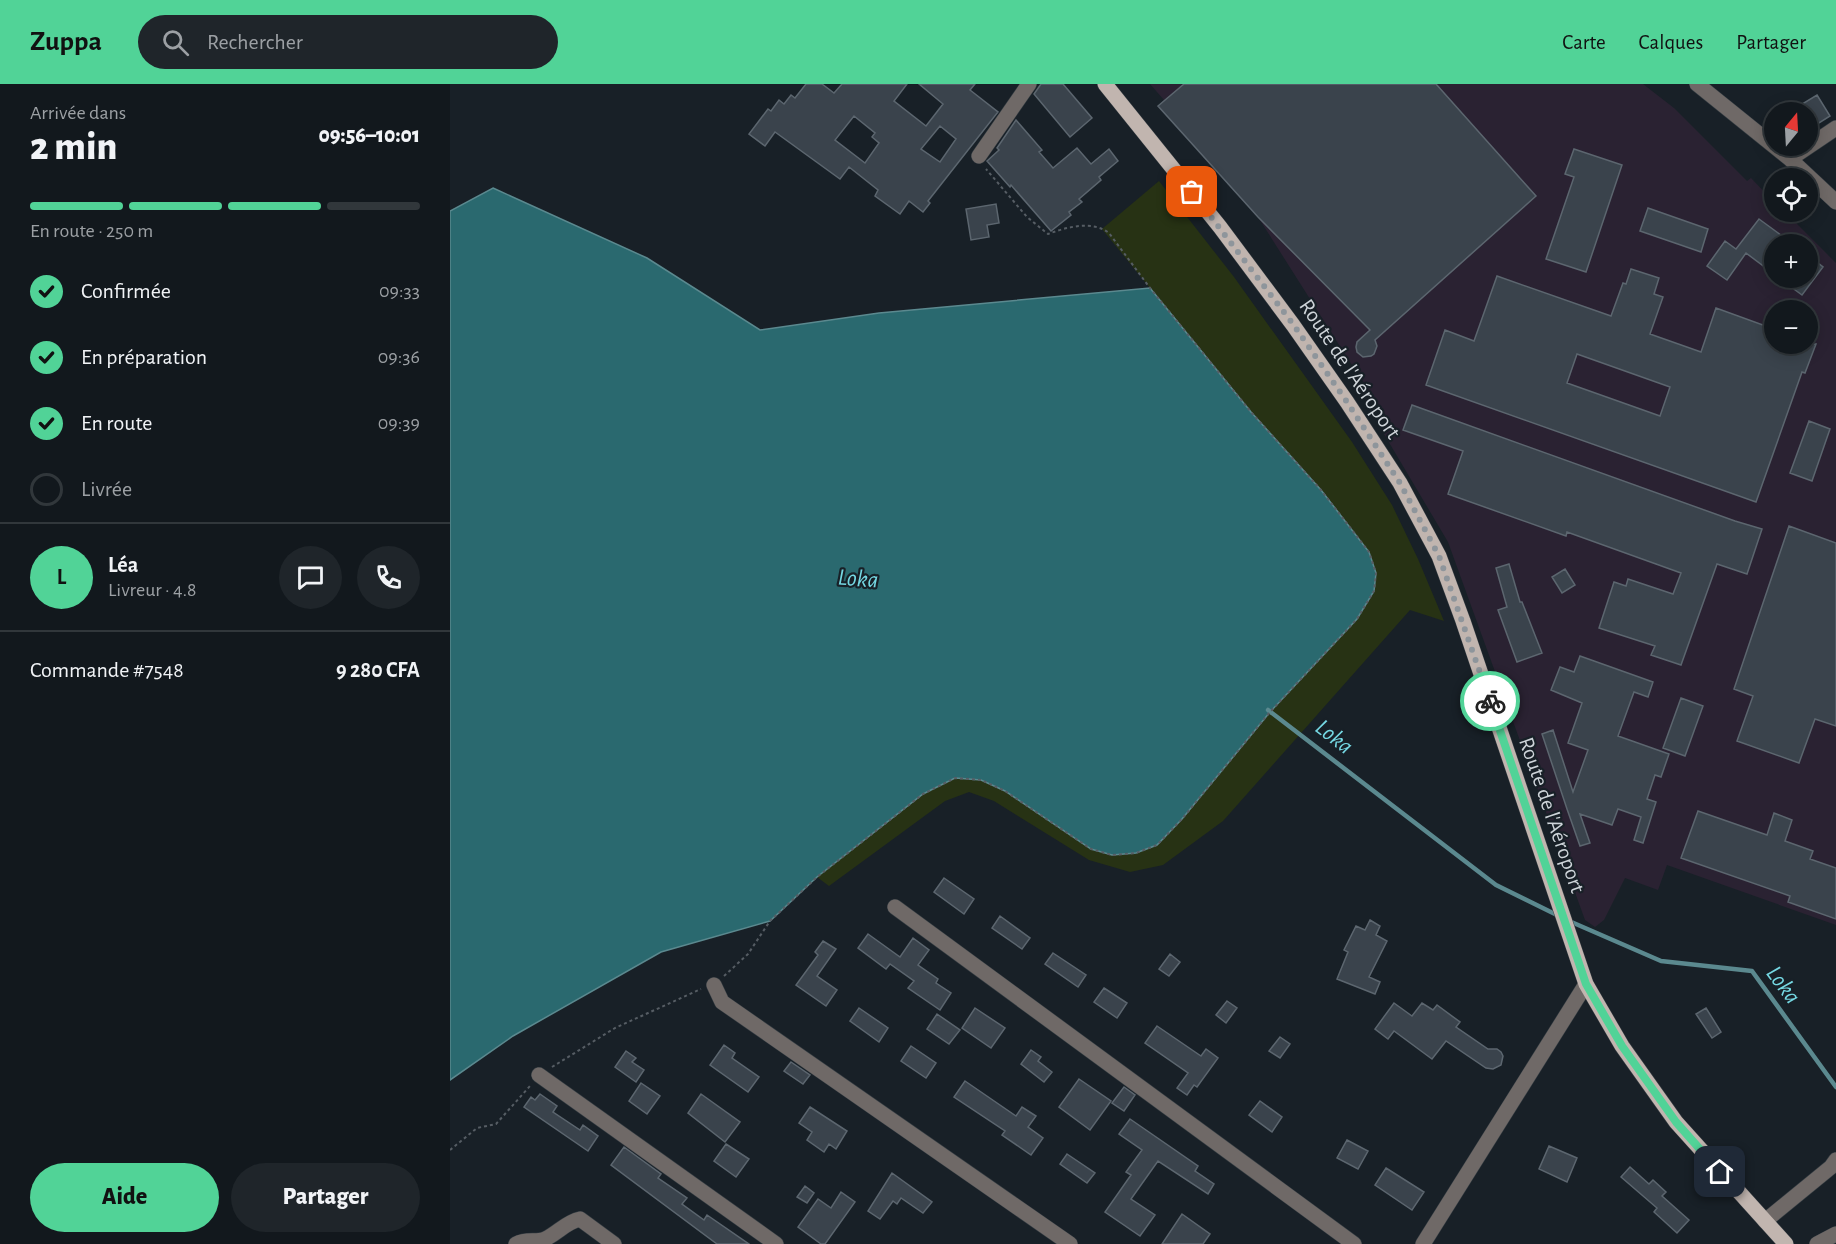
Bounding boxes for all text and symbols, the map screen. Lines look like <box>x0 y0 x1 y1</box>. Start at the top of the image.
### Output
search box <box>138 15 558 69</box>
icon: search <box>159 26 192 59</box>
text: Zuppa <box>30 28 102 56</box>
text: Rechercher <box>207 31 303 53</box>
text: Carte <box>1562 32 1606 53</box>
text: Calques <box>1639 32 1703 53</box>
text: Partager <box>1736 32 1806 53</box>
north arrow <box>1764 102 1818 156</box>
map controls <box>1764 102 1818 354</box>
text: Arrivée dans <box>30 103 126 123</box>
text: 09:56–10:01 <box>318 124 420 146</box>
text: 2 min <box>30 128 117 167</box>
pin <box>1166 166 1217 217</box>
button: locate <box>1764 168 1818 222</box>
icon: bag <box>1175 175 1208 208</box>
text: En route · 250 m <box>30 221 153 241</box>
button: + <box>1764 234 1818 288</box>
icon: check <box>30 275 63 308</box>
text: Confirmée <box>81 280 171 302</box>
text: 09:33 <box>379 281 420 301</box>
street label: Route de l'Aéroport <box>1295 295 1405 443</box>
button: − <box>1764 300 1818 354</box>
icon: check <box>30 341 63 374</box>
text: En préparation <box>81 346 207 368</box>
text: 09:36 <box>378 347 420 367</box>
icon: check <box>30 407 63 440</box>
text: En route <box>81 412 152 434</box>
text: 09:39 <box>378 413 420 433</box>
text: Livrée <box>81 478 132 500</box>
button: chat <box>279 546 342 609</box>
button: phone <box>357 546 420 609</box>
text: Léa <box>108 554 138 576</box>
text: L <box>57 566 66 588</box>
water label: Loka <box>837 566 879 592</box>
text: Livreur · 4.8 <box>108 580 197 600</box>
text: Commande #7548 <box>30 659 184 681</box>
text: 9 280 CFA <box>336 659 420 681</box>
courier <box>1460 671 1520 731</box>
icon: bike <box>1474 685 1507 718</box>
water label: Loka <box>1311 715 1357 759</box>
street label: Route de l'Aéroport <box>1515 734 1589 896</box>
water label: Loka <box>1761 962 1805 1008</box>
pin <box>1694 1146 1745 1197</box>
icon: home <box>1703 1155 1736 1188</box>
button: Aide <box>30 1163 219 1232</box>
button: Partager <box>231 1163 420 1232</box>

